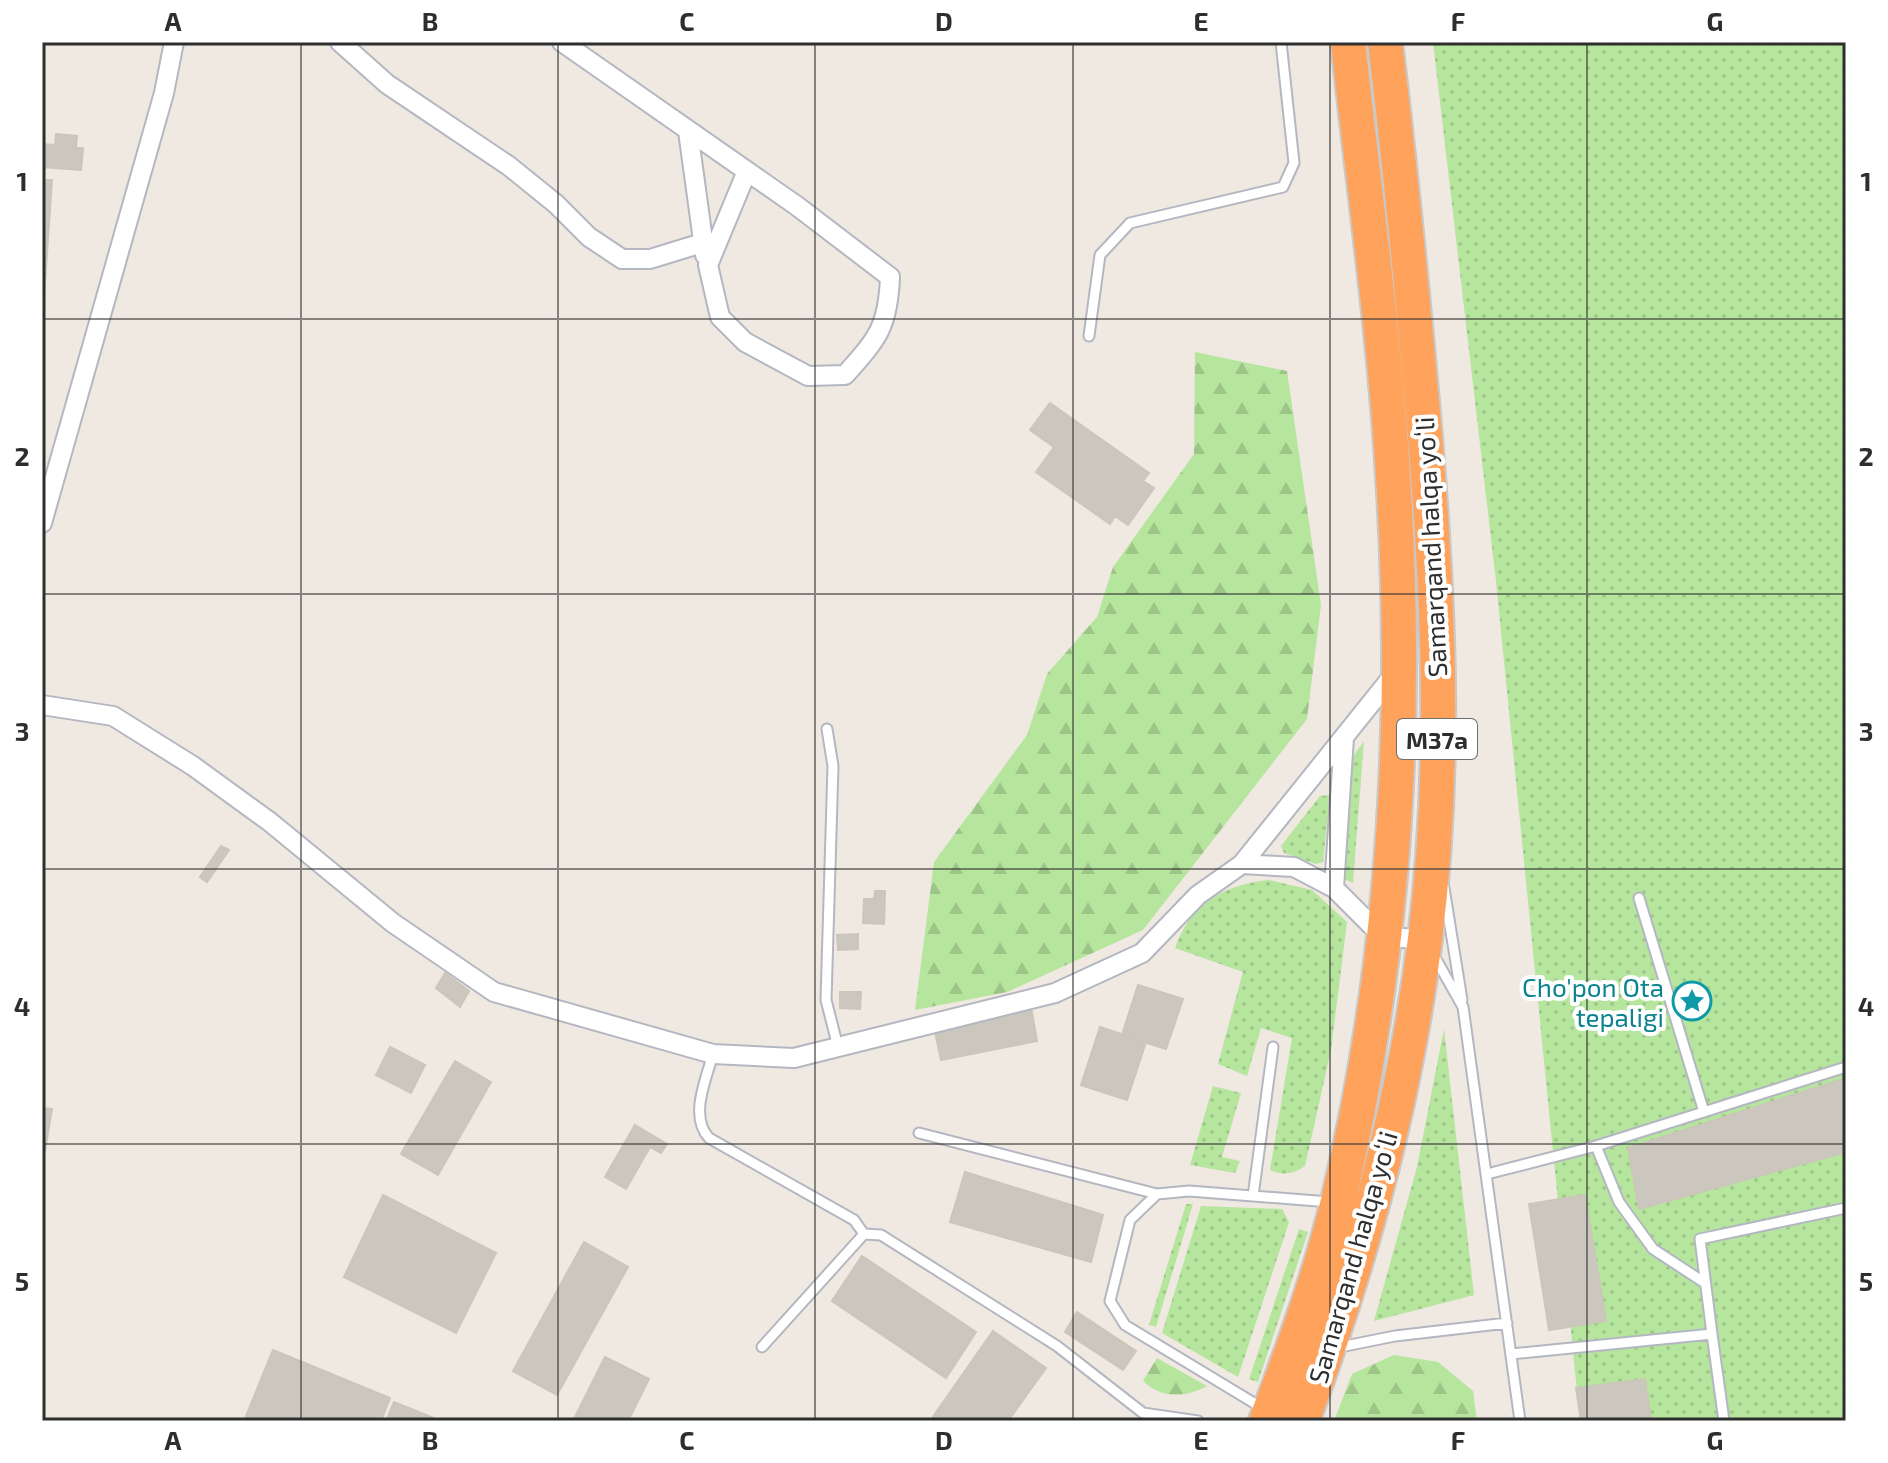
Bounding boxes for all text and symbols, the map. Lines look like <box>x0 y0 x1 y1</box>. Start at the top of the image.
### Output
text: A <box>165 5 182 36</box>
text: B <box>422 5 438 36</box>
text: C <box>679 5 695 36</box>
text: D <box>935 5 953 36</box>
text: E <box>1193 5 1209 36</box>
text: F <box>1451 5 1465 36</box>
text: G <box>1707 5 1723 36</box>
text: 1 <box>16 165 28 196</box>
text: 1 <box>1860 165 1872 196</box>
street label: Samarqand halqa yoʻli <box>1408 416 1452 678</box>
text: 2 <box>14 440 30 471</box>
text: 2 <box>1858 440 1874 471</box>
text: 3 <box>15 715 29 746</box>
text: 3 <box>1859 715 1873 746</box>
road number: M37a <box>1397 719 1477 759</box>
place label: Cho'pon Ota tepaligi <box>1522 971 1664 1032</box>
place icon: Cho'pon Ota tepaligi <box>1671 980 1713 1022</box>
text: 4 <box>14 990 30 1021</box>
text: 4 <box>1858 990 1874 1021</box>
street label: Samarqand halqa yoʻli <box>1301 1127 1403 1387</box>
text: 5 <box>15 1265 29 1296</box>
text: 5 <box>1859 1265 1873 1296</box>
text: A <box>165 1424 182 1455</box>
text: B <box>422 1424 438 1455</box>
text: C <box>679 1424 695 1455</box>
text: D <box>935 1424 953 1455</box>
text: E <box>1193 1424 1209 1455</box>
text: F <box>1451 1424 1465 1455</box>
text: G <box>1707 1424 1723 1455</box>

